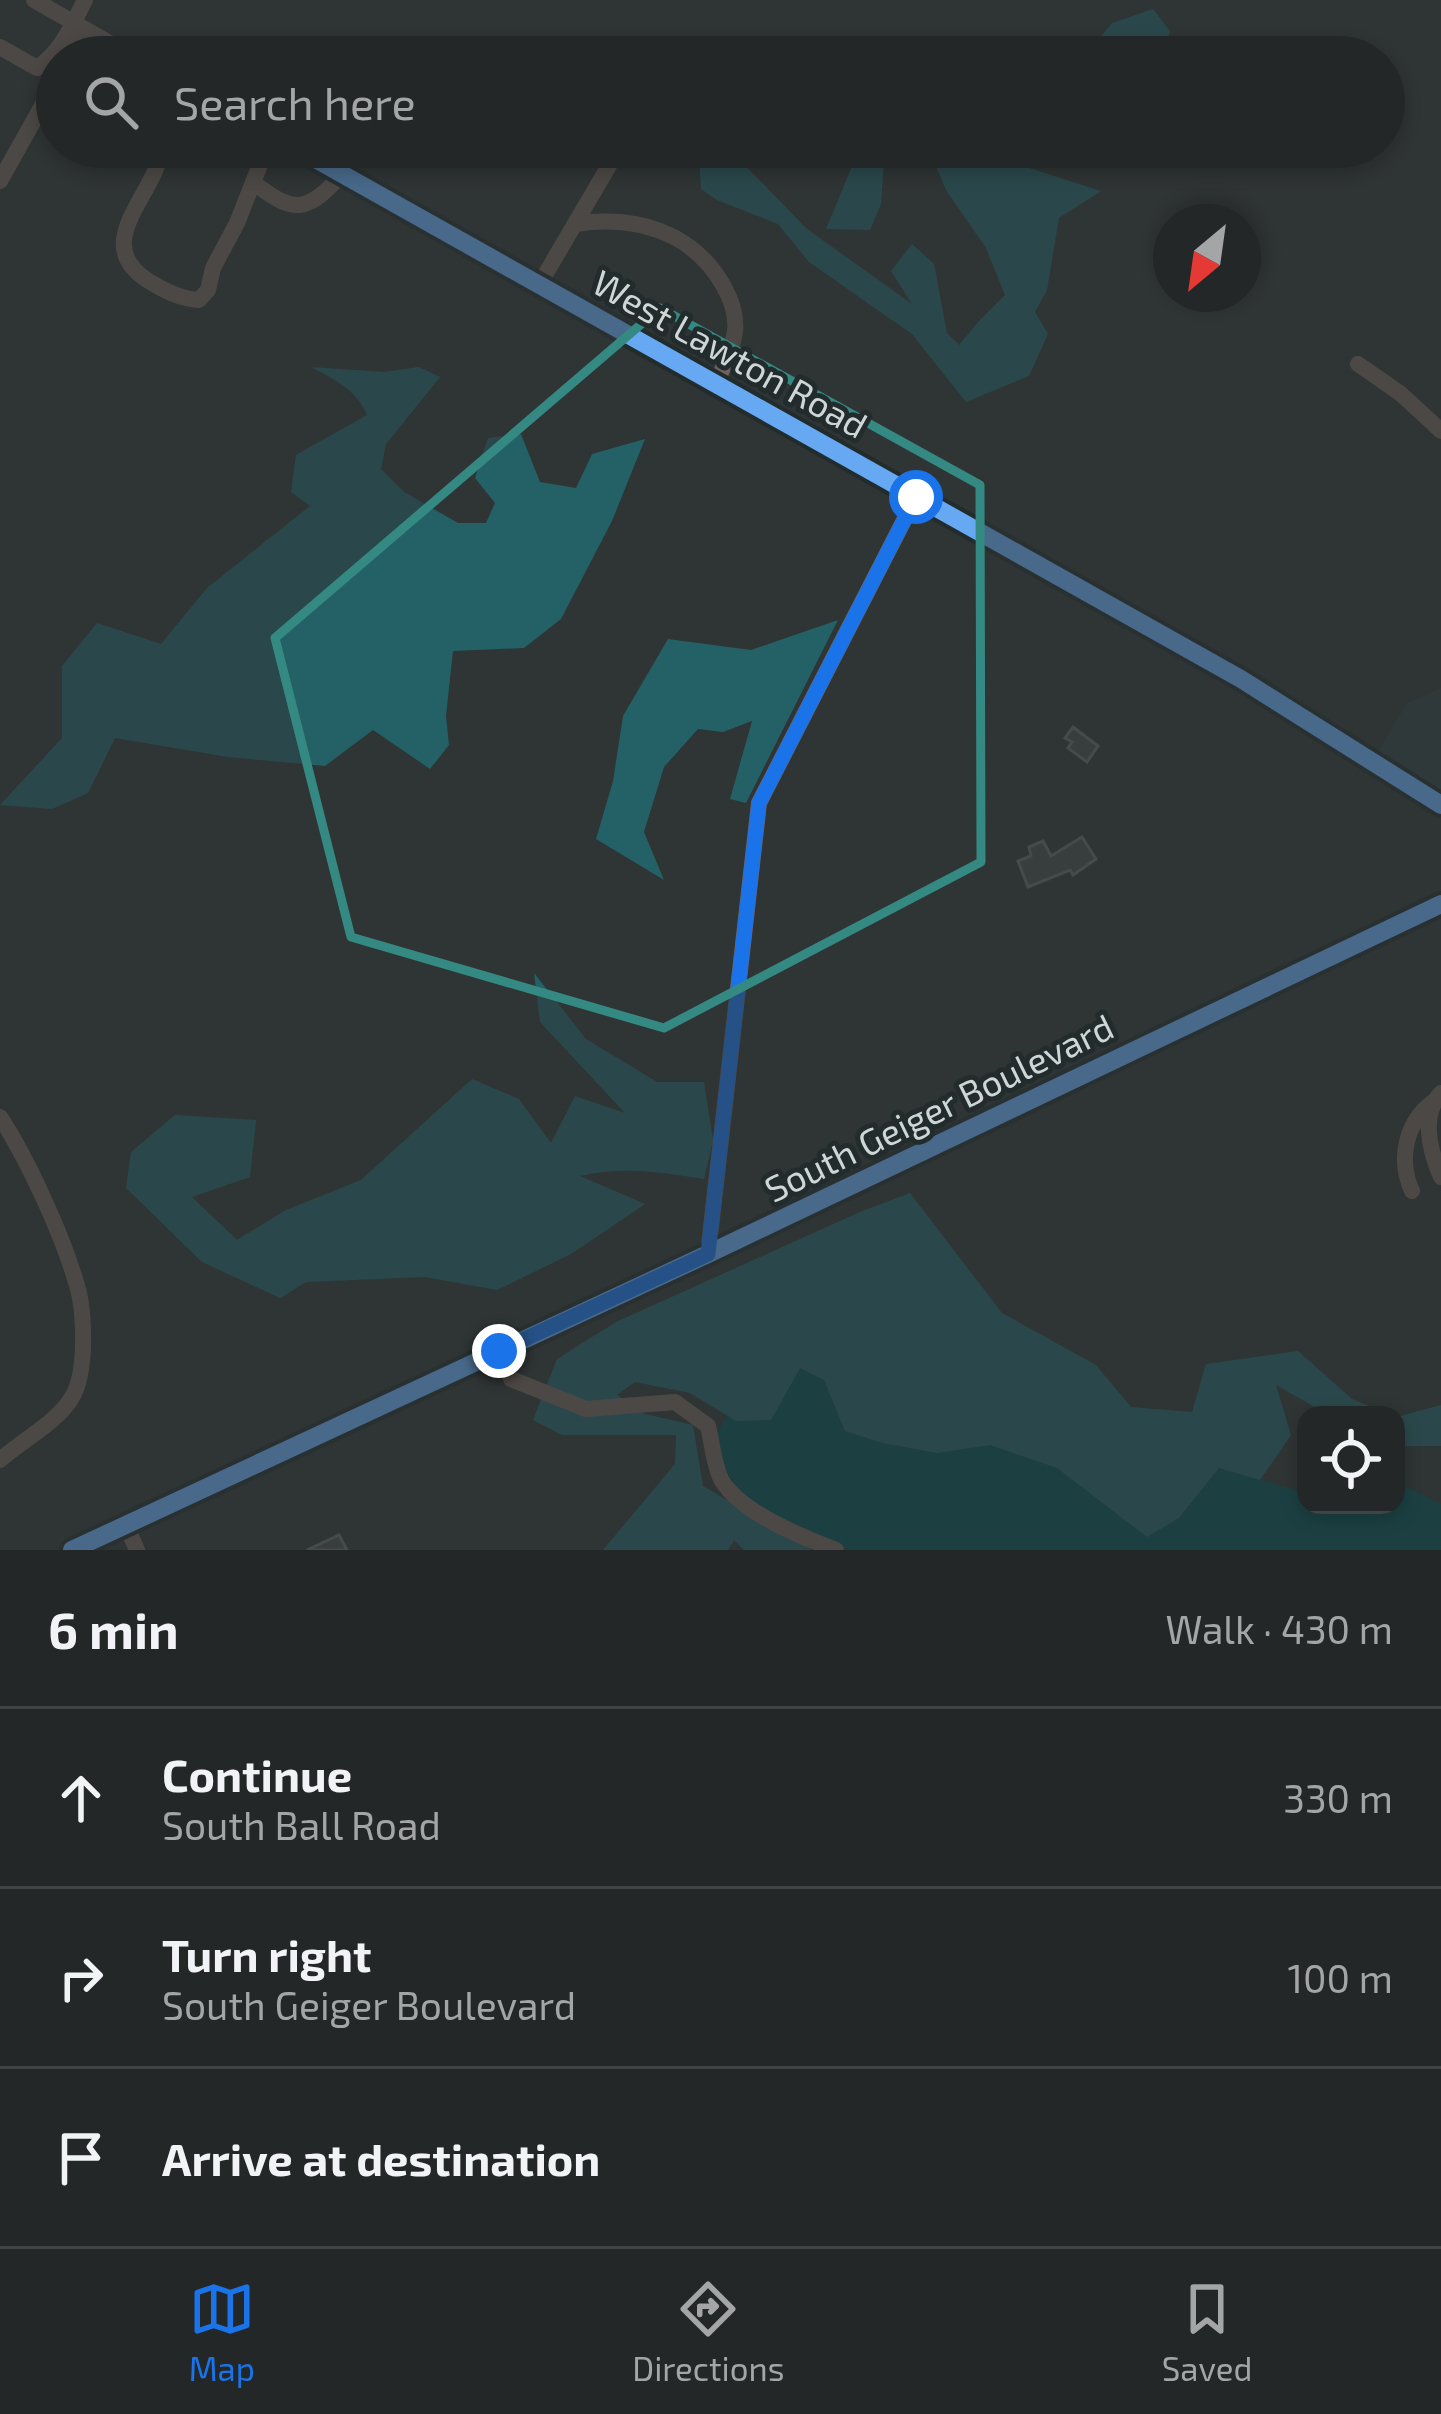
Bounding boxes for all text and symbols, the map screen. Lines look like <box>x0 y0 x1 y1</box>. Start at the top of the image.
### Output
search box <box>36 36 1405 168</box>
icon: search <box>78 69 144 135</box>
text: Search here <box>174 75 416 129</box>
north arrow <box>1153 204 1261 312</box>
street label: West Lawton Road <box>586 260 875 446</box>
route start <box>889 470 943 524</box>
street label: South Geiger Boulevard <box>757 1004 1120 1210</box>
route end <box>472 1324 526 1378</box>
map controls <box>1297 1406 1405 1514</box>
button: locate <box>1297 1406 1405 1514</box>
text: 6 min <box>48 1598 179 1659</box>
text: Walk · 430 m <box>1165 1605 1393 1652</box>
text: Continue <box>162 1747 352 1801</box>
icon: ahead <box>48 1765 114 1831</box>
text: 330 m <box>1283 1774 1393 1821</box>
text: South Ball Road <box>162 1801 441 1848</box>
text: Turn right <box>162 1927 371 1981</box>
icon: right <box>48 1945 114 2011</box>
text: 100 m <box>1288 1954 1393 2001</box>
text: South Geiger Boulevard <box>162 1981 576 2028</box>
icon: arrive <box>48 2125 114 2191</box>
text: Arrive at destination <box>162 2131 600 2185</box>
tab: Map <box>189 2276 255 2388</box>
tab: Directions <box>632 2276 784 2388</box>
tab: Saved <box>1162 2276 1252 2388</box>

